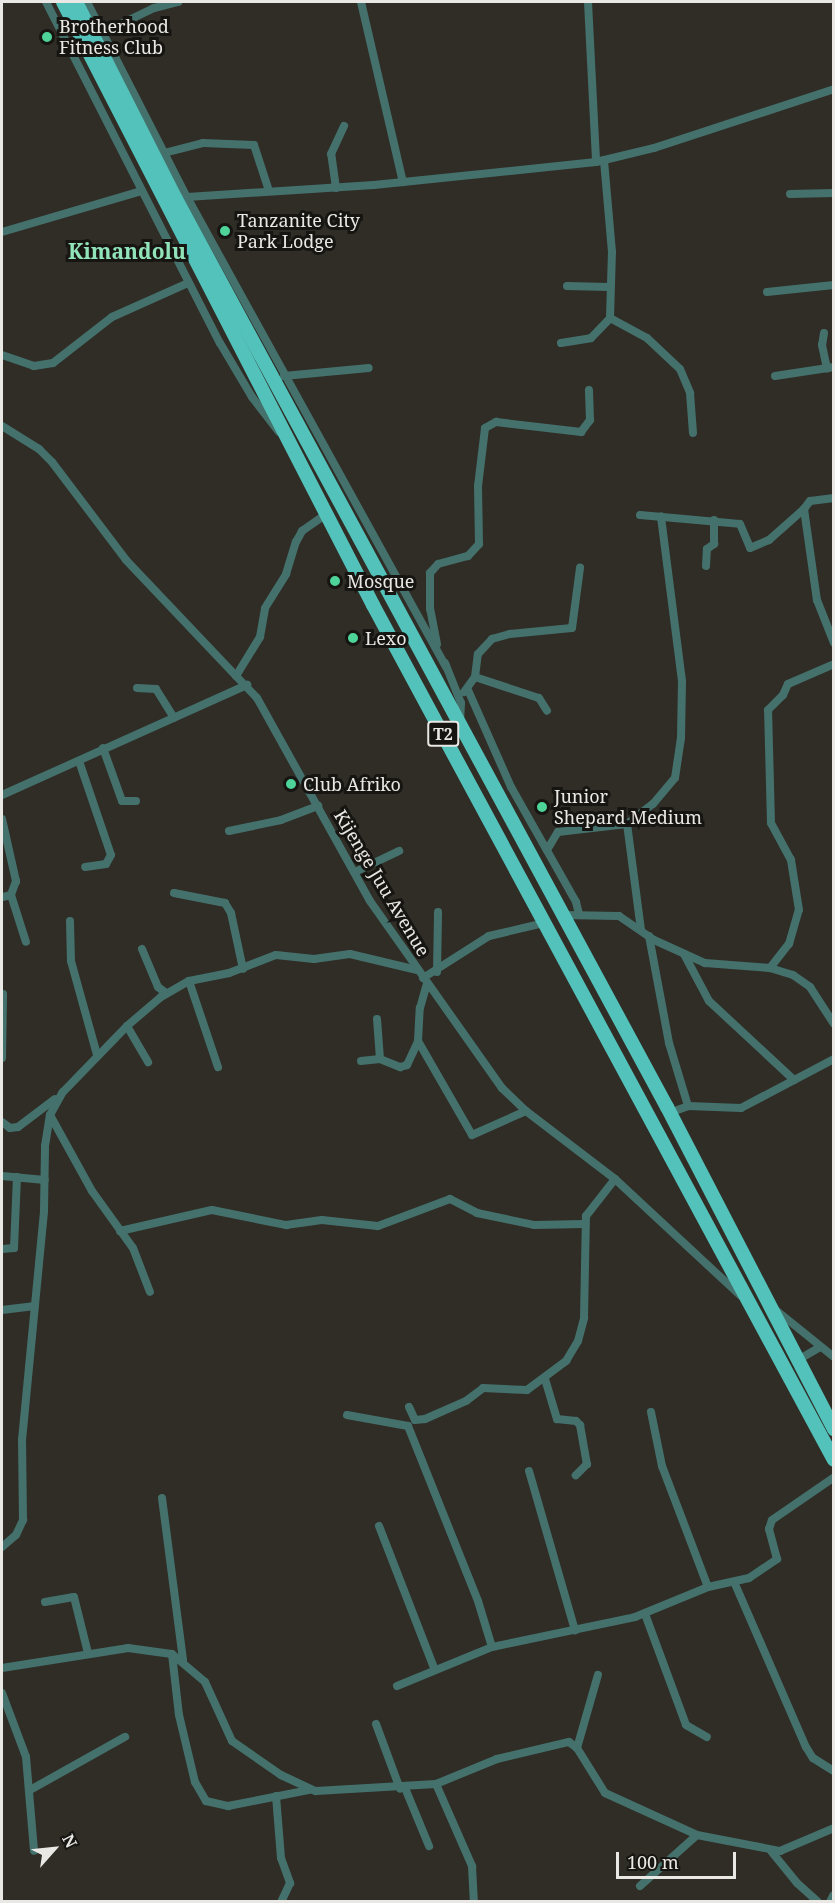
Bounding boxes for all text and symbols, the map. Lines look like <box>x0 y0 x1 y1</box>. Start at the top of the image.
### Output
place label: Brotherhood Fitness Club <box>59 16 169 58</box>
marker: Brotherhood Fitness Club <box>40 30 54 44</box>
place label: Tanzanite City Park Lodge <box>237 210 360 252</box>
marker: Tanzanite City Park Lodge <box>218 224 232 238</box>
district label: Kimandolu <box>68 238 186 264</box>
place label: Mosque <box>347 570 414 592</box>
marker: Mosque <box>328 574 342 588</box>
place label: Lexo <box>365 627 407 649</box>
marker: Lexo <box>346 631 360 645</box>
road number: T2 <box>426 721 460 747</box>
place label: Club Afriko <box>303 773 401 795</box>
marker: Club Afriko <box>284 777 298 791</box>
place label: Junior Shepard Medium <box>554 786 702 828</box>
marker: Junior Shepard Medium <box>535 800 549 814</box>
street label: Kijenge Juu Avenue <box>330 806 434 960</box>
north arrow <box>24 1819 84 1879</box>
text: N <box>57 1830 83 1851</box>
scale bar <box>619 1840 739 1878</box>
text: 100 m <box>627 1850 679 1874</box>

